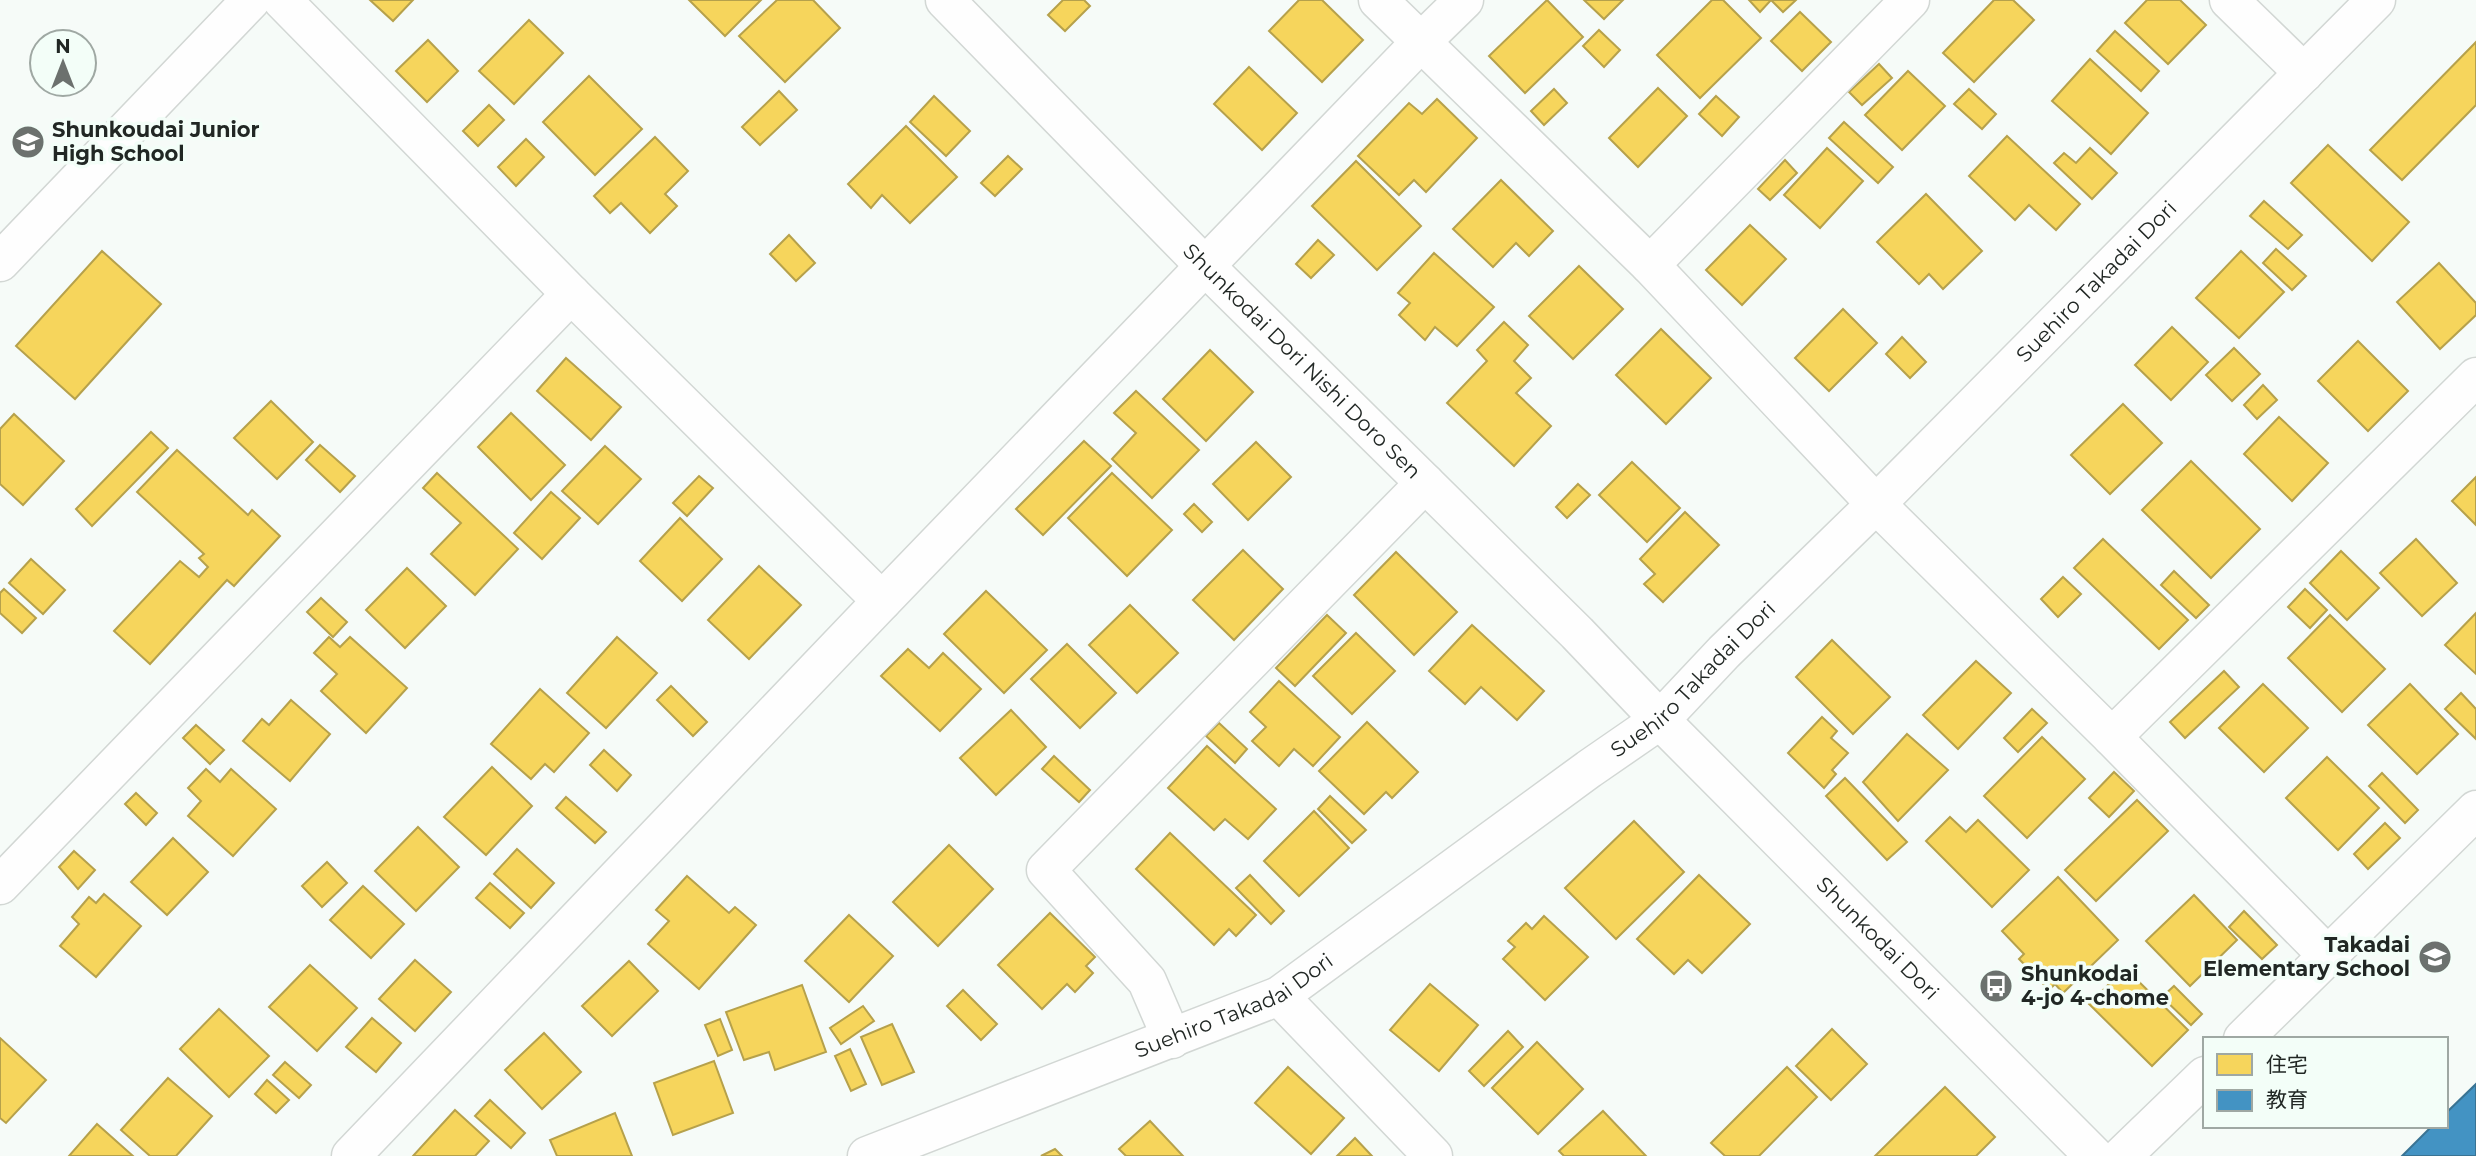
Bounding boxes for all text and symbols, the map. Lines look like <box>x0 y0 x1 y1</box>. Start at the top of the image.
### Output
north arrow <box>28 28 98 98</box>
text: N <box>55 35 71 58</box>
place label: Shunkoudai Junior High School <box>52 117 260 166</box>
school or university icon: Shunkoudai Junior High School <box>9 123 47 161</box>
street label: Suehiro Takadai Dori <box>2011 196 2181 367</box>
street label: Shunkodai Dori Nishi Doro Sen <box>1178 238 1426 484</box>
street label: Suehiro Takadai Dori <box>1606 596 1780 762</box>
street label: Shunkodai Dori <box>1811 872 1944 1005</box>
place label: Takadai Elementary School <box>2203 932 2410 981</box>
school or university icon: Takadai Elementary School <box>2416 938 2454 976</box>
street label: Suehiro Takadai Dori <box>1131 948 1337 1063</box>
place label: Shunkodai 4-jo 4-chome <box>2021 961 2169 1010</box>
bus stop icon: Shunkodai 4-jo 4-chome <box>1977 967 2015 1005</box>
legend <box>2203 1037 2448 1128</box>
text: 住宅 <box>2266 1052 2308 1077</box>
text: 教育 <box>2266 1087 2308 1112</box>

